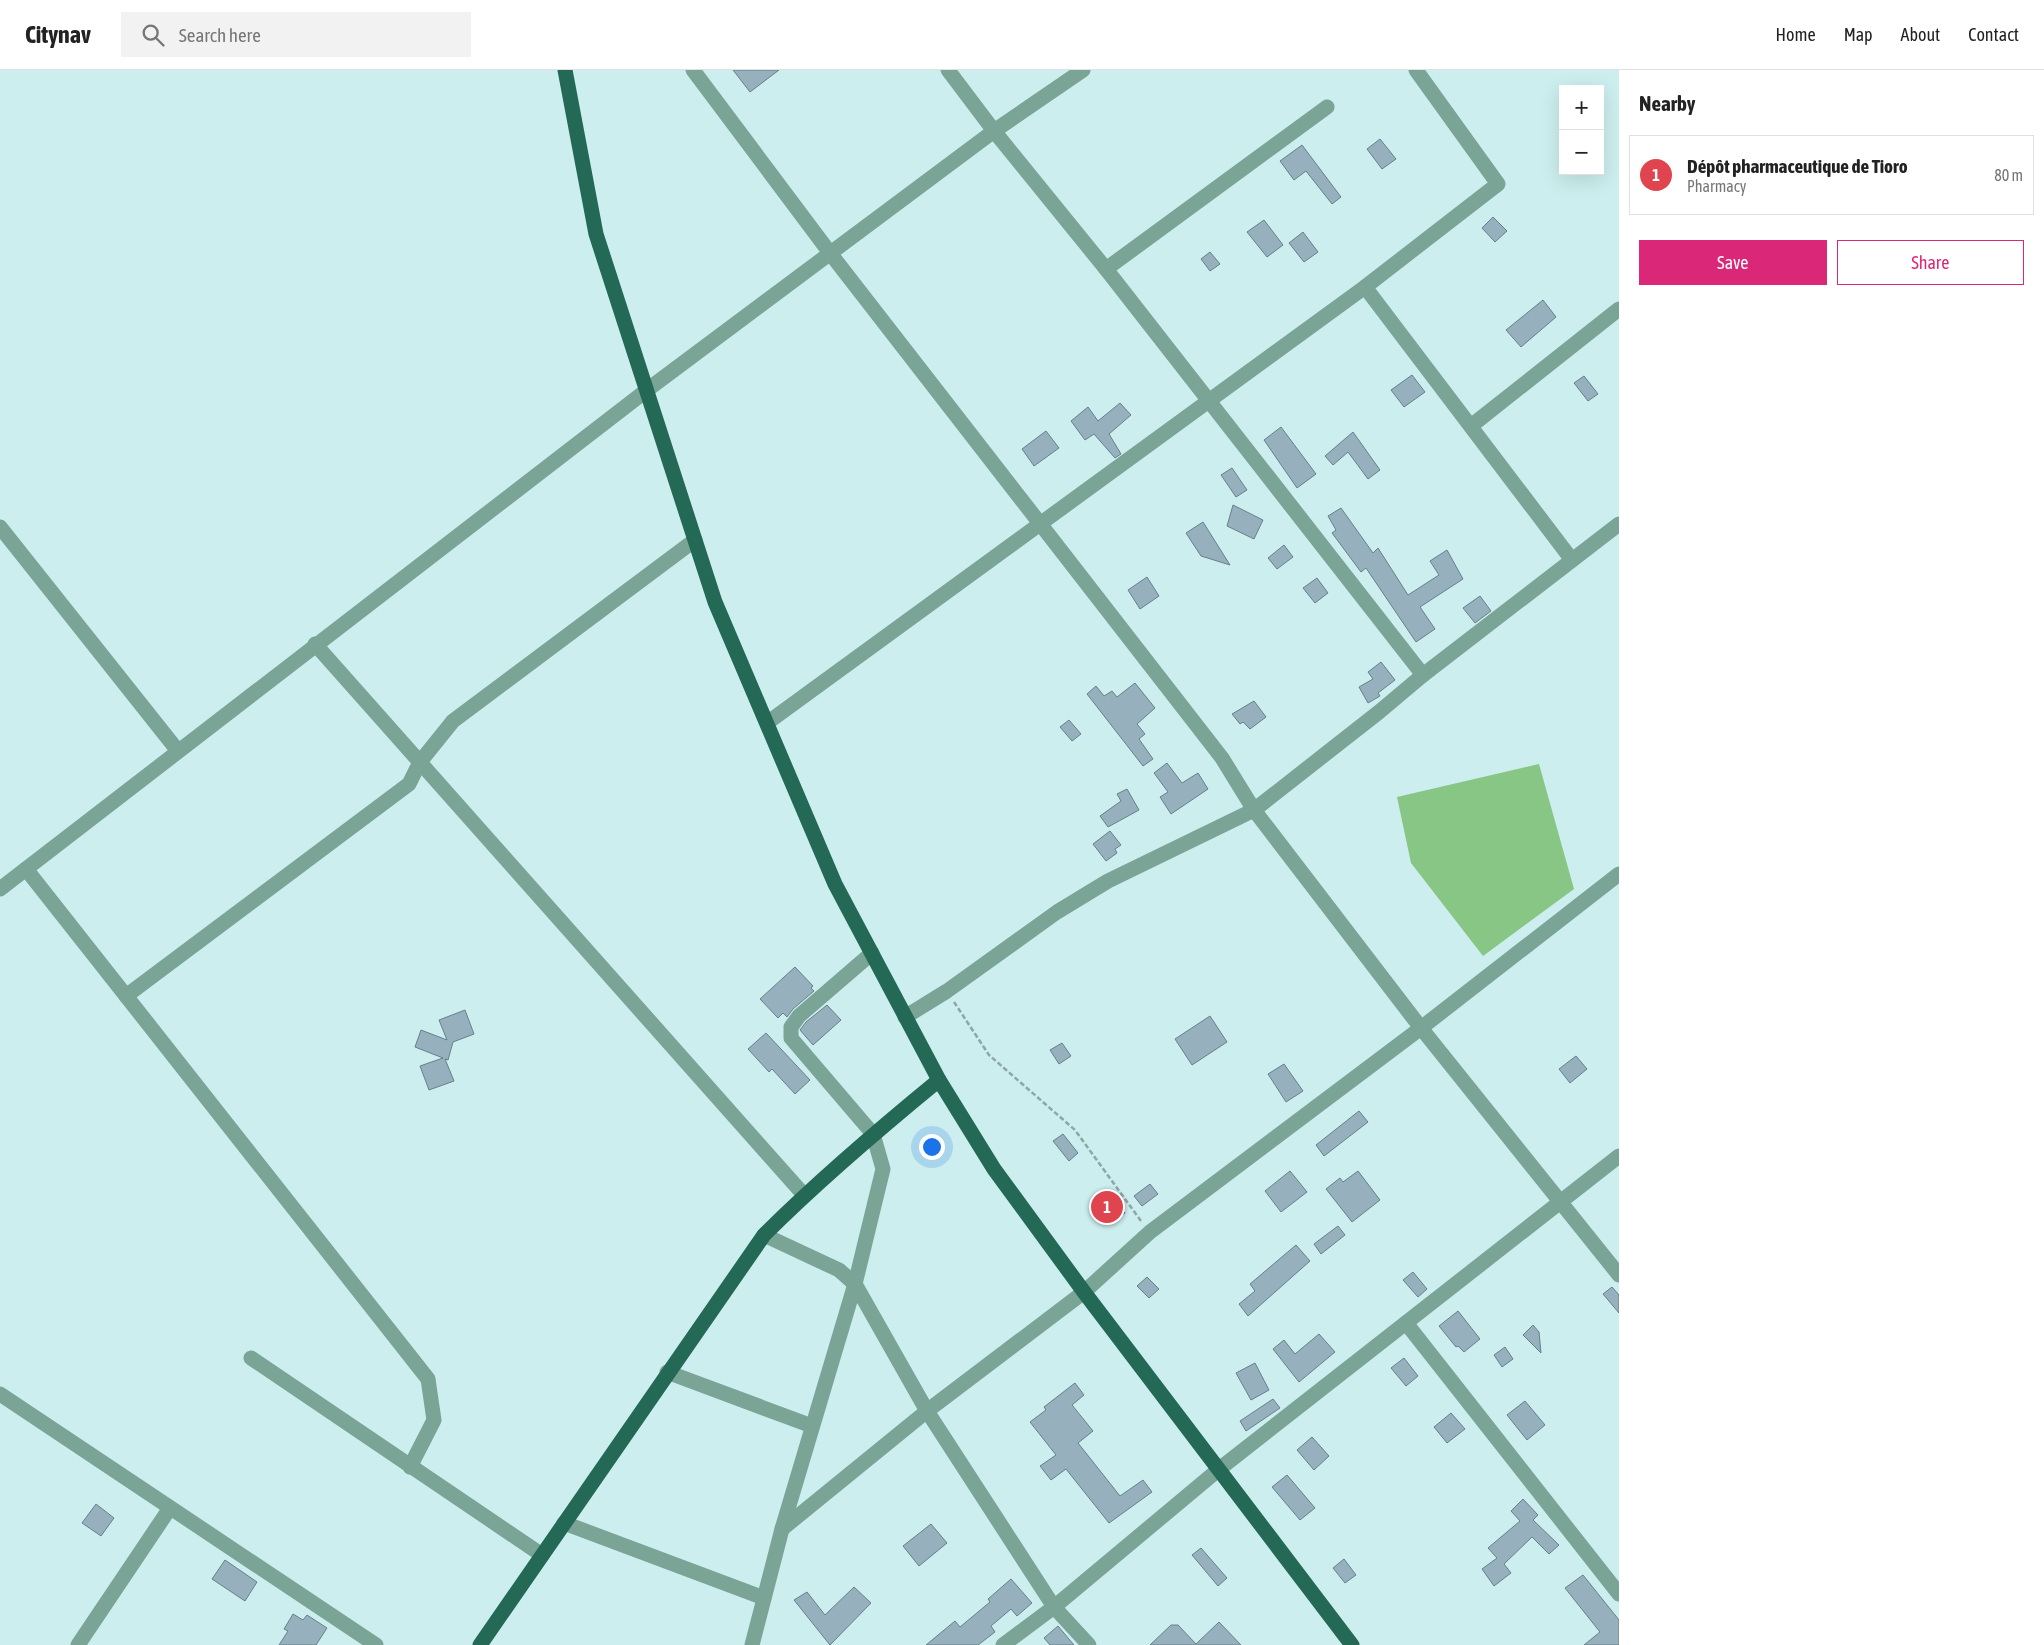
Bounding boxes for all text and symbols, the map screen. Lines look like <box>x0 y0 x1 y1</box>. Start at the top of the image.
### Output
search box <box>121 12 471 57</box>
text: Citynav <box>25 21 91 48</box>
icon: search <box>139 21 167 49</box>
text: Search here <box>179 24 261 46</box>
text: Home <box>1776 24 1816 45</box>
text: Map <box>1844 24 1873 45</box>
text: About <box>1901 24 1940 45</box>
text: Contact <box>1968 24 2019 45</box>
map controls <box>1559 85 1604 175</box>
button: + <box>1559 85 1604 130</box>
text: Nearby <box>1639 91 1695 115</box>
button: − <box>1559 130 1604 175</box>
text: Dépôt pharmaceutique de Tioro <box>1687 155 1908 177</box>
text: 1 <box>1652 166 1660 184</box>
text: 80 m <box>1994 166 2023 184</box>
text: Pharmacy <box>1687 177 1746 195</box>
button: Save <box>1639 240 1827 285</box>
button: Share <box>1837 240 2024 285</box>
your location <box>919 1134 945 1160</box>
pin: 1 <box>1091 1188 1123 1226</box>

